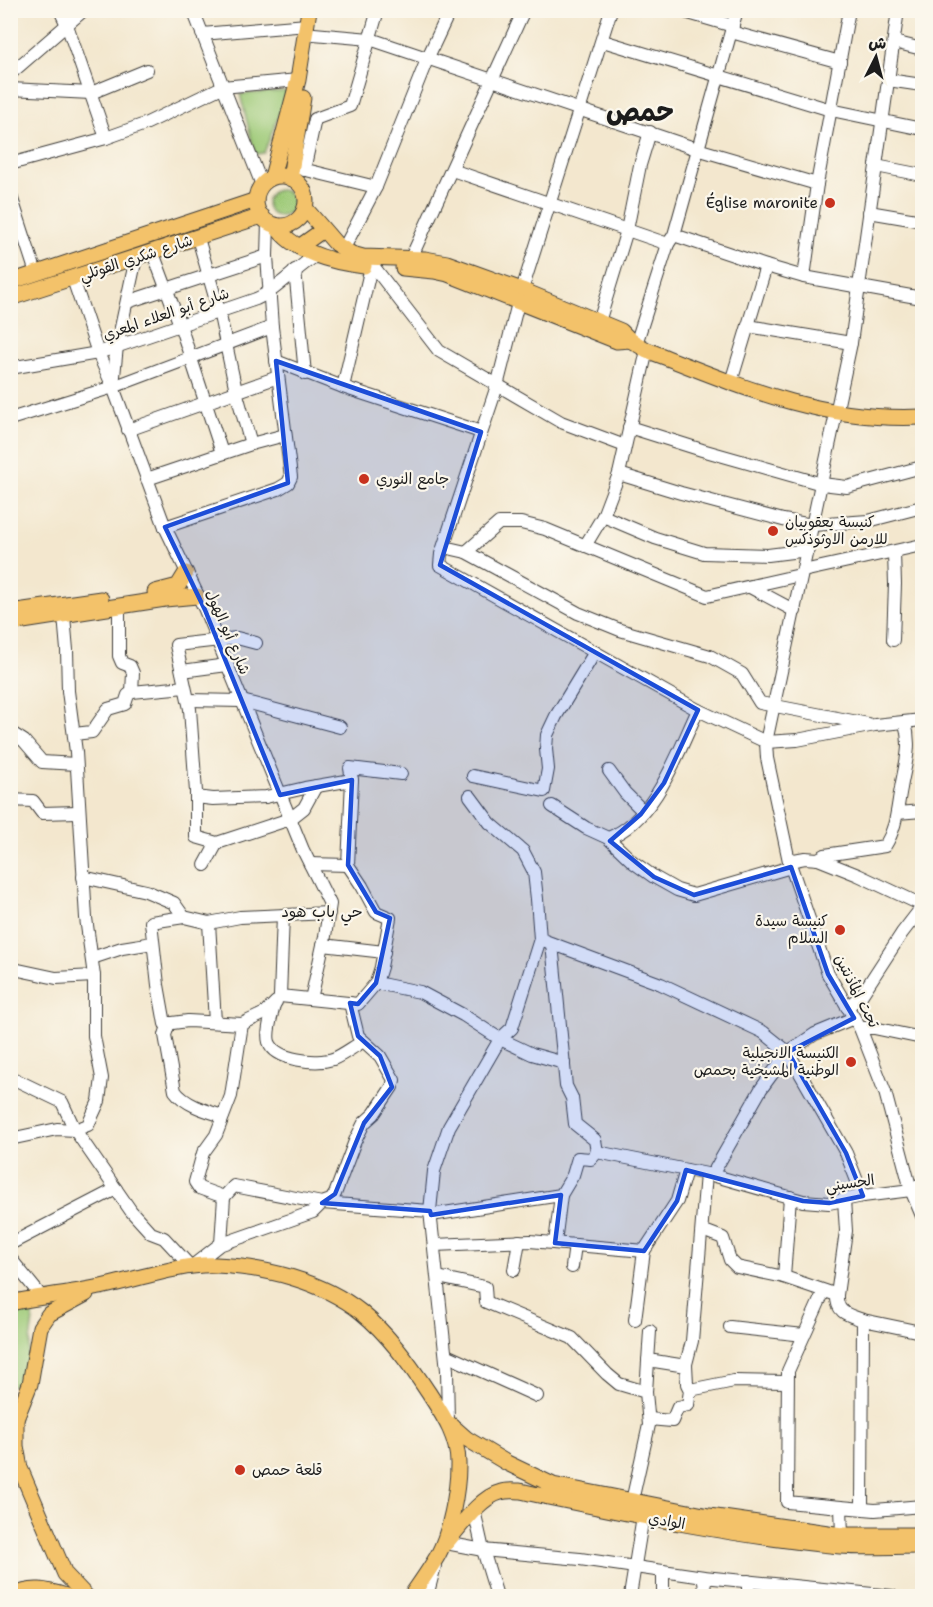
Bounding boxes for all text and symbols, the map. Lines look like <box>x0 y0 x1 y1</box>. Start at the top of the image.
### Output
north arrow <box>846 27 906 87</box>
text: ش <box>868 31 887 54</box>
district label: حمص <box>606 93 674 130</box>
place label: Église maronite <box>706 192 818 213</box>
marker: Église maronite <box>823 196 837 210</box>
street label: شارع شكري القوتلي <box>77 230 196 289</box>
street label: شارع أبو العلاء المعري <box>100 283 232 346</box>
place label: جامع النوري <box>376 469 449 490</box>
marker: جامع النوري <box>357 472 371 486</box>
place label: كنيسة يعقوبيان للارمن الاوثوذكس <box>785 512 888 549</box>
marker: كنيسة يعقوبيان للارمن الاوثوذكس <box>766 524 780 538</box>
street label: شارع أبو الهول <box>201 586 255 678</box>
district label: حي باب هود <box>281 901 363 926</box>
place label: كنيسة سيدة السلام <box>755 911 828 949</box>
marker: كنيسة سيدة السلام <box>833 923 847 937</box>
street label: تحت المأذنتين <box>830 951 884 1032</box>
place label: الكنيسة الانجيلية الوطنية المشيخية بحمص <box>694 1043 839 1080</box>
marker: الكنيسة الانجيلية الوطنية المشيخية بحمص <box>844 1055 858 1069</box>
street label: الحسيني <box>824 1170 876 1199</box>
place label: قلعة حمص <box>252 1460 323 1480</box>
marker: قلعة حمص <box>233 1463 247 1477</box>
street label: الوادي <box>647 1508 687 1535</box>

